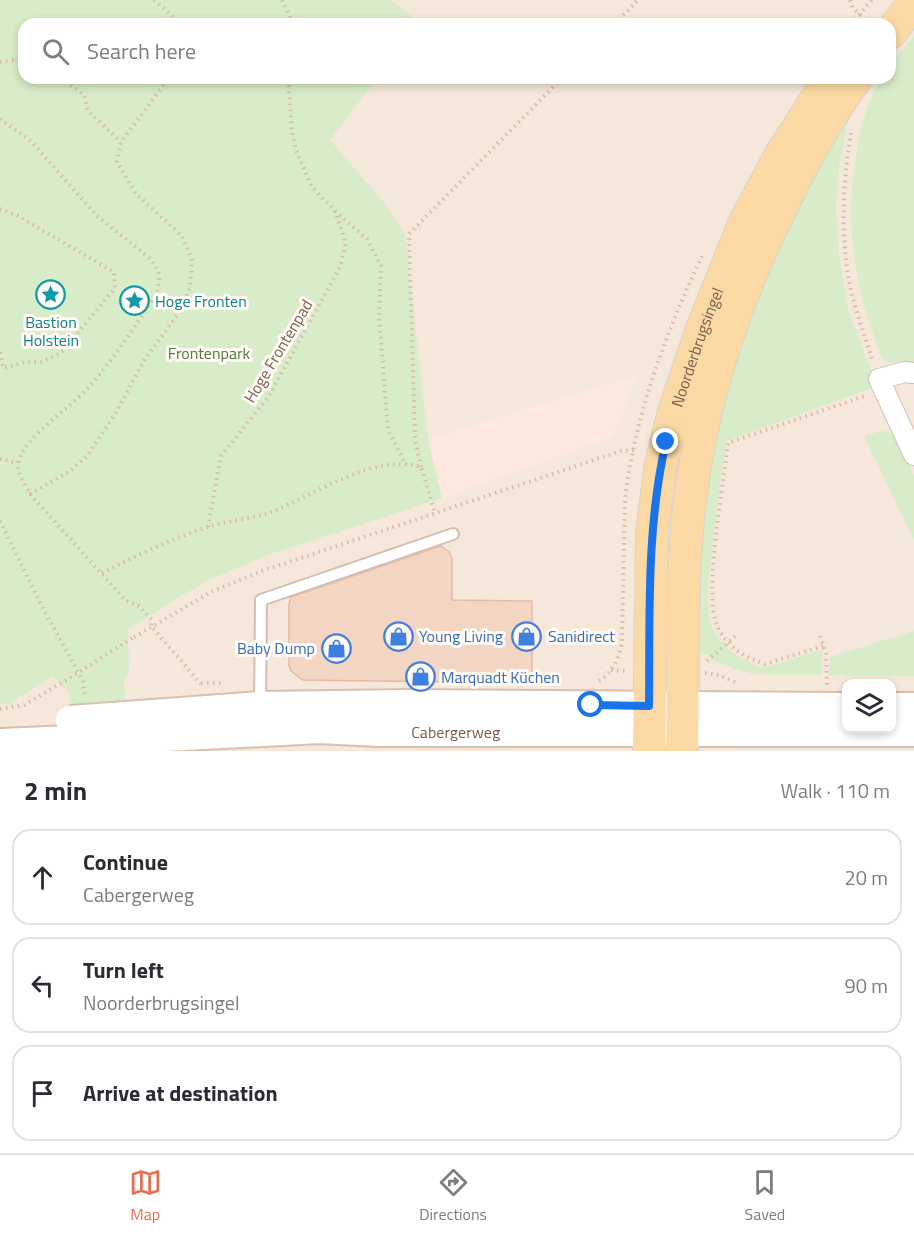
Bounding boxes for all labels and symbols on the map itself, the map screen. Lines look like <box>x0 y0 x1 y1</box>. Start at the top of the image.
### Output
place icon: Bastion Holstein <box>35 278 67 310</box>
street label: Noorderbrugsingel <box>665 284 729 410</box>
place icon: Hoge Fronten <box>118 285 150 317</box>
place label: Hoge Fronten <box>155 289 247 313</box>
street label: Hoge Frontenpad <box>238 295 318 407</box>
place label: Bastion Holstein <box>23 310 79 352</box>
park label: Frontenpark <box>168 341 251 365</box>
route end <box>652 428 678 454</box>
shop icon: Young Living <box>382 620 414 652</box>
shop icon: Sanidirect <box>511 620 543 652</box>
place label: Young Living <box>419 624 503 648</box>
place label: Sanidirect <box>548 624 615 648</box>
shop icon: Baby Dump <box>320 632 352 664</box>
place label: Baby Dump <box>237 636 315 660</box>
shop icon: Marquadt Küchen <box>404 661 436 693</box>
place label: Marquadt Küchen <box>441 665 560 689</box>
route start <box>577 691 603 717</box>
street label: Cabergerweg <box>411 720 500 744</box>

